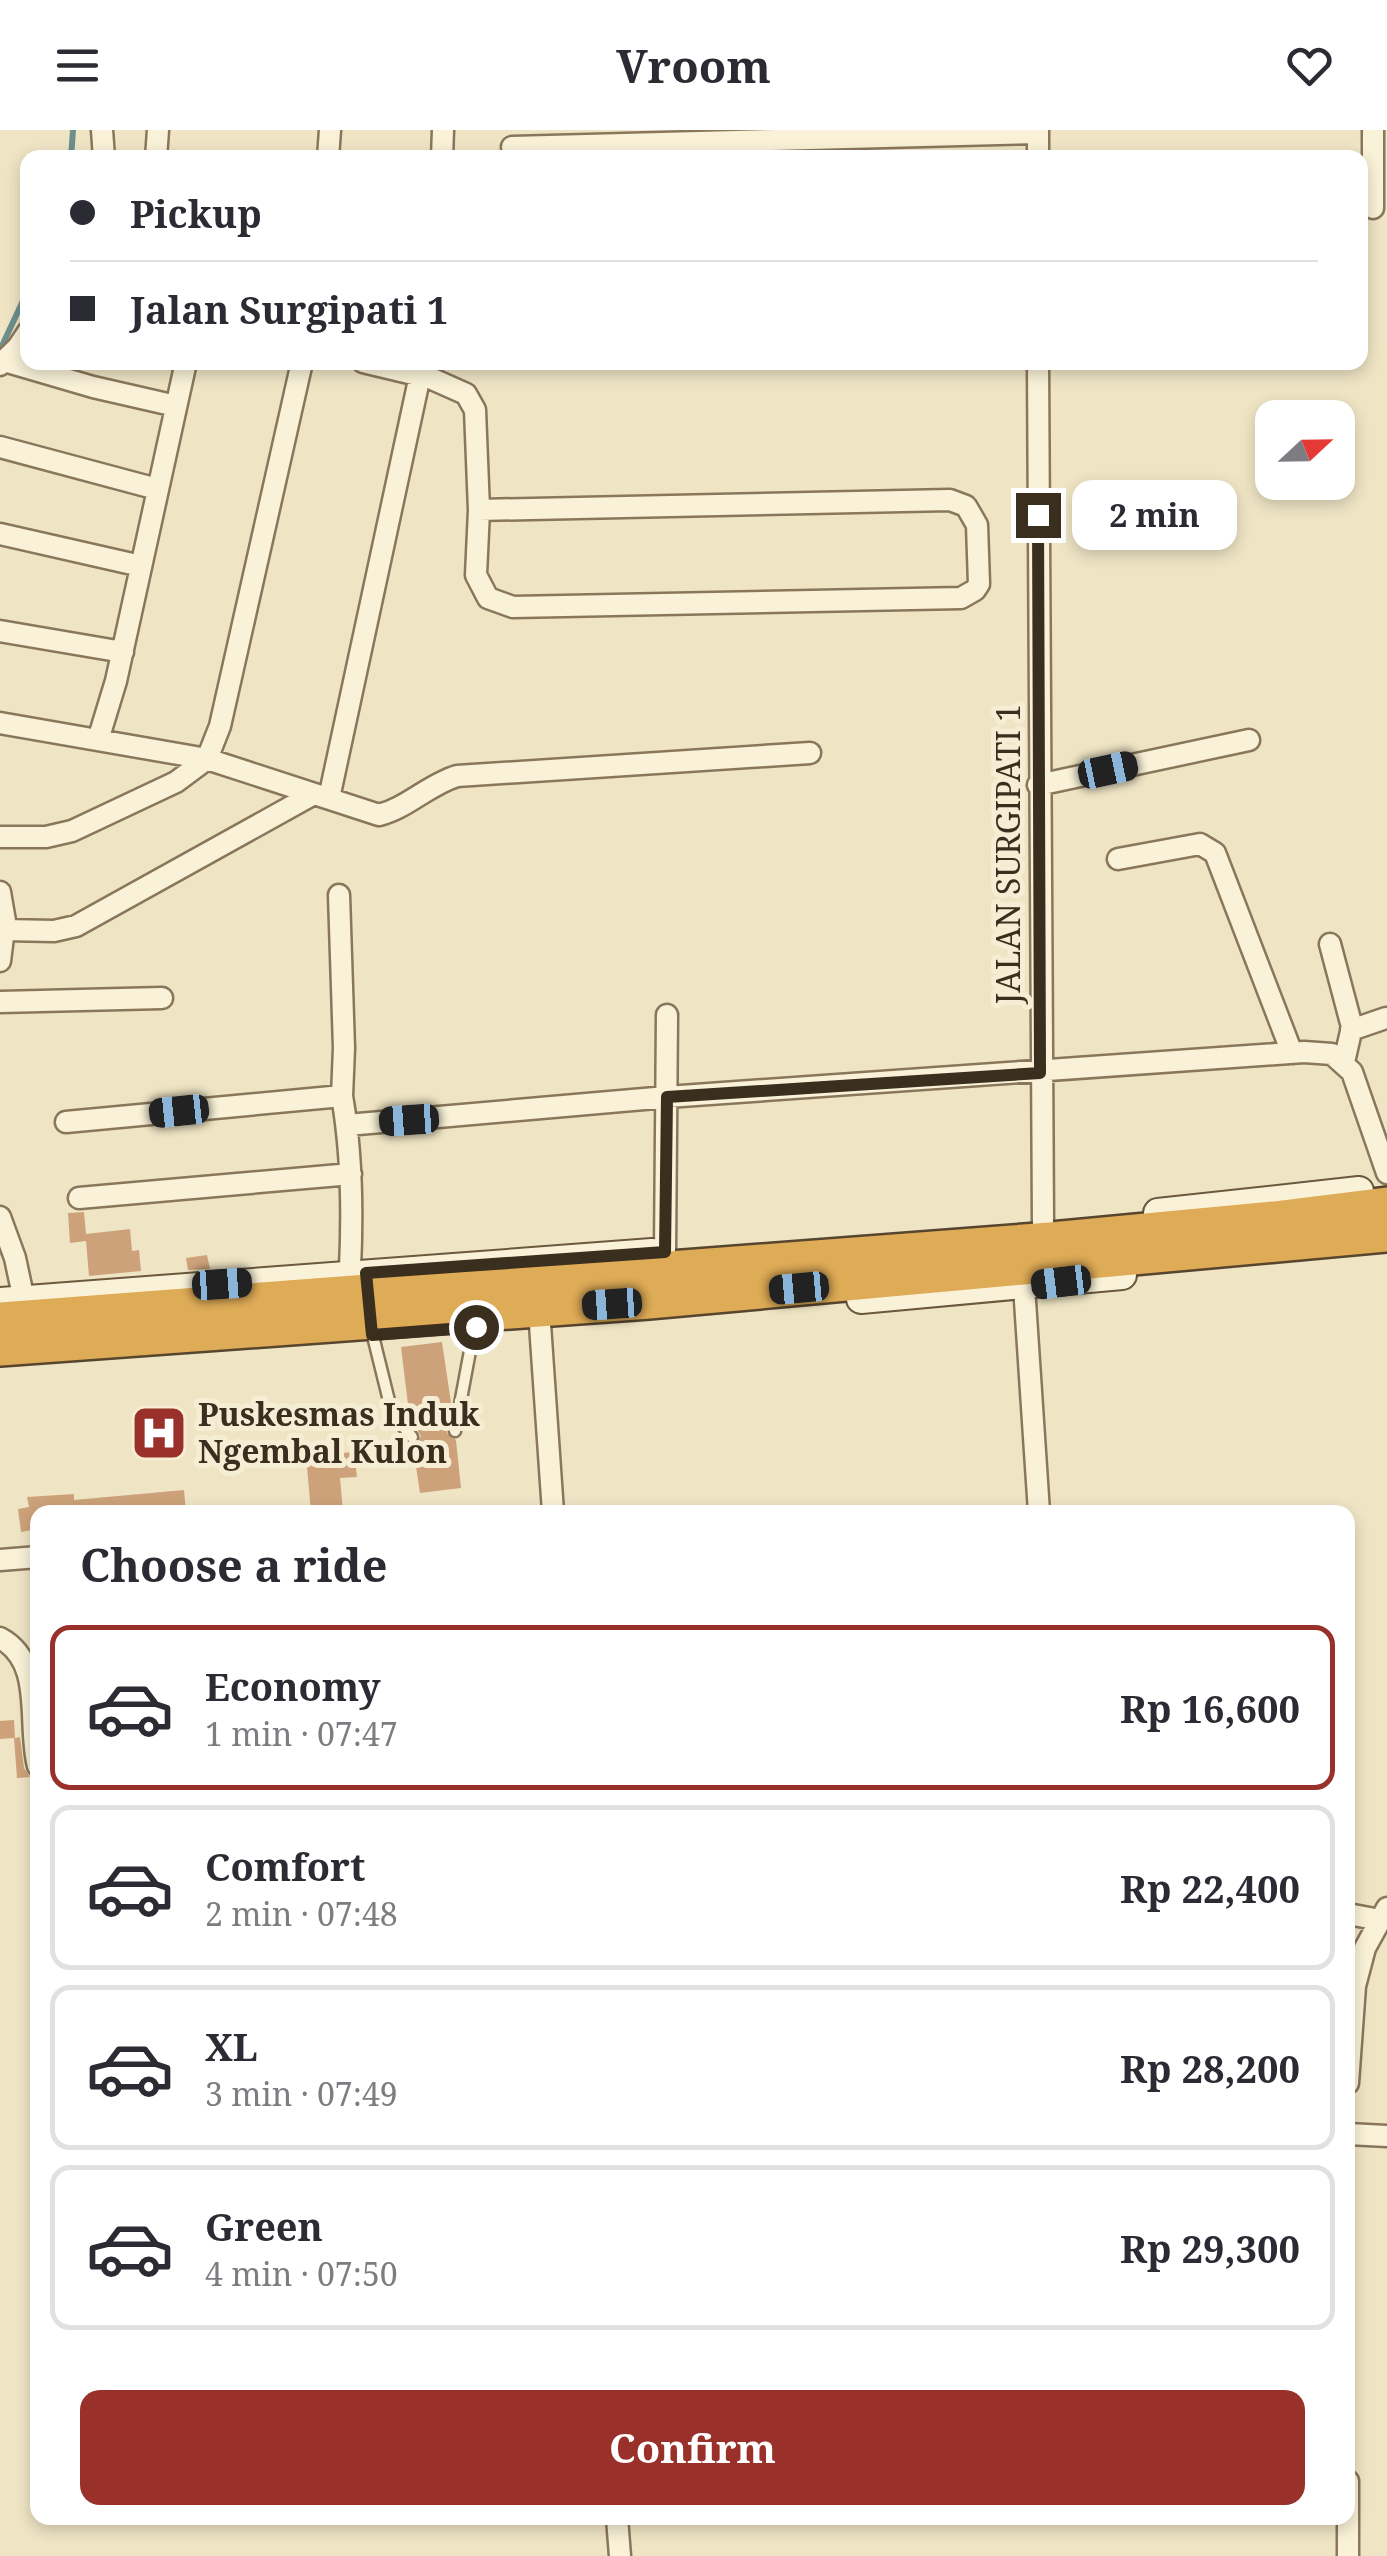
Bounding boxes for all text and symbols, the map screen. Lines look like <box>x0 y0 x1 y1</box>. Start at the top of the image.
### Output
text: Vroom <box>616 35 771 96</box>
icon: menu <box>50 38 105 93</box>
icon: heart <box>1282 38 1337 93</box>
text: Pickup <box>130 187 262 239</box>
text: Jalan Surgipati 1 <box>130 283 449 335</box>
north arrow <box>1255 400 1355 500</box>
map controls <box>1255 400 1355 500</box>
callout: 2 min <box>1073 480 1238 550</box>
route end <box>1016 493 1061 538</box>
text: 2 min <box>1109 493 1200 536</box>
street label: JALAN SURGIPATI 1 <box>986 704 1029 1005</box>
car <box>1076 749 1140 791</box>
car <box>148 1093 210 1129</box>
car <box>378 1103 440 1137</box>
car <box>1029 1263 1093 1301</box>
car <box>191 1267 253 1301</box>
car <box>768 1270 830 1306</box>
car <box>581 1287 643 1321</box>
route start <box>454 1305 499 1350</box>
place label: Puskesmas Induk Ngembal Kulon <box>198 1392 480 1472</box>
hospital icon: Puskesmas Induk Ngembal Kulon <box>129 1403 189 1463</box>
text: Choose a ride <box>80 1534 388 1595</box>
text: Economy <box>205 1660 381 1712</box>
icon: car <box>85 1663 175 1753</box>
text: Rp 16,600 <box>1120 1682 1300 1734</box>
text: 1 min · 07:47 <box>205 1712 398 1755</box>
text: Comfort <box>205 1840 365 1892</box>
icon: car <box>85 1843 175 1933</box>
text: Rp 22,400 <box>1120 1862 1300 1914</box>
text: 2 min · 07:48 <box>205 1892 398 1935</box>
text: XL <box>205 2020 258 2072</box>
icon: car <box>85 2023 175 2113</box>
text: Rp 28,200 <box>1120 2042 1300 2094</box>
text: 3 min · 07:49 <box>205 2072 398 2115</box>
text: Green <box>205 2200 323 2252</box>
icon: car <box>85 2203 175 2293</box>
text: Rp 29,300 <box>1120 2222 1300 2274</box>
text: 4 min · 07:50 <box>205 2252 398 2295</box>
button: Confirm <box>80 2390 1305 2505</box>

